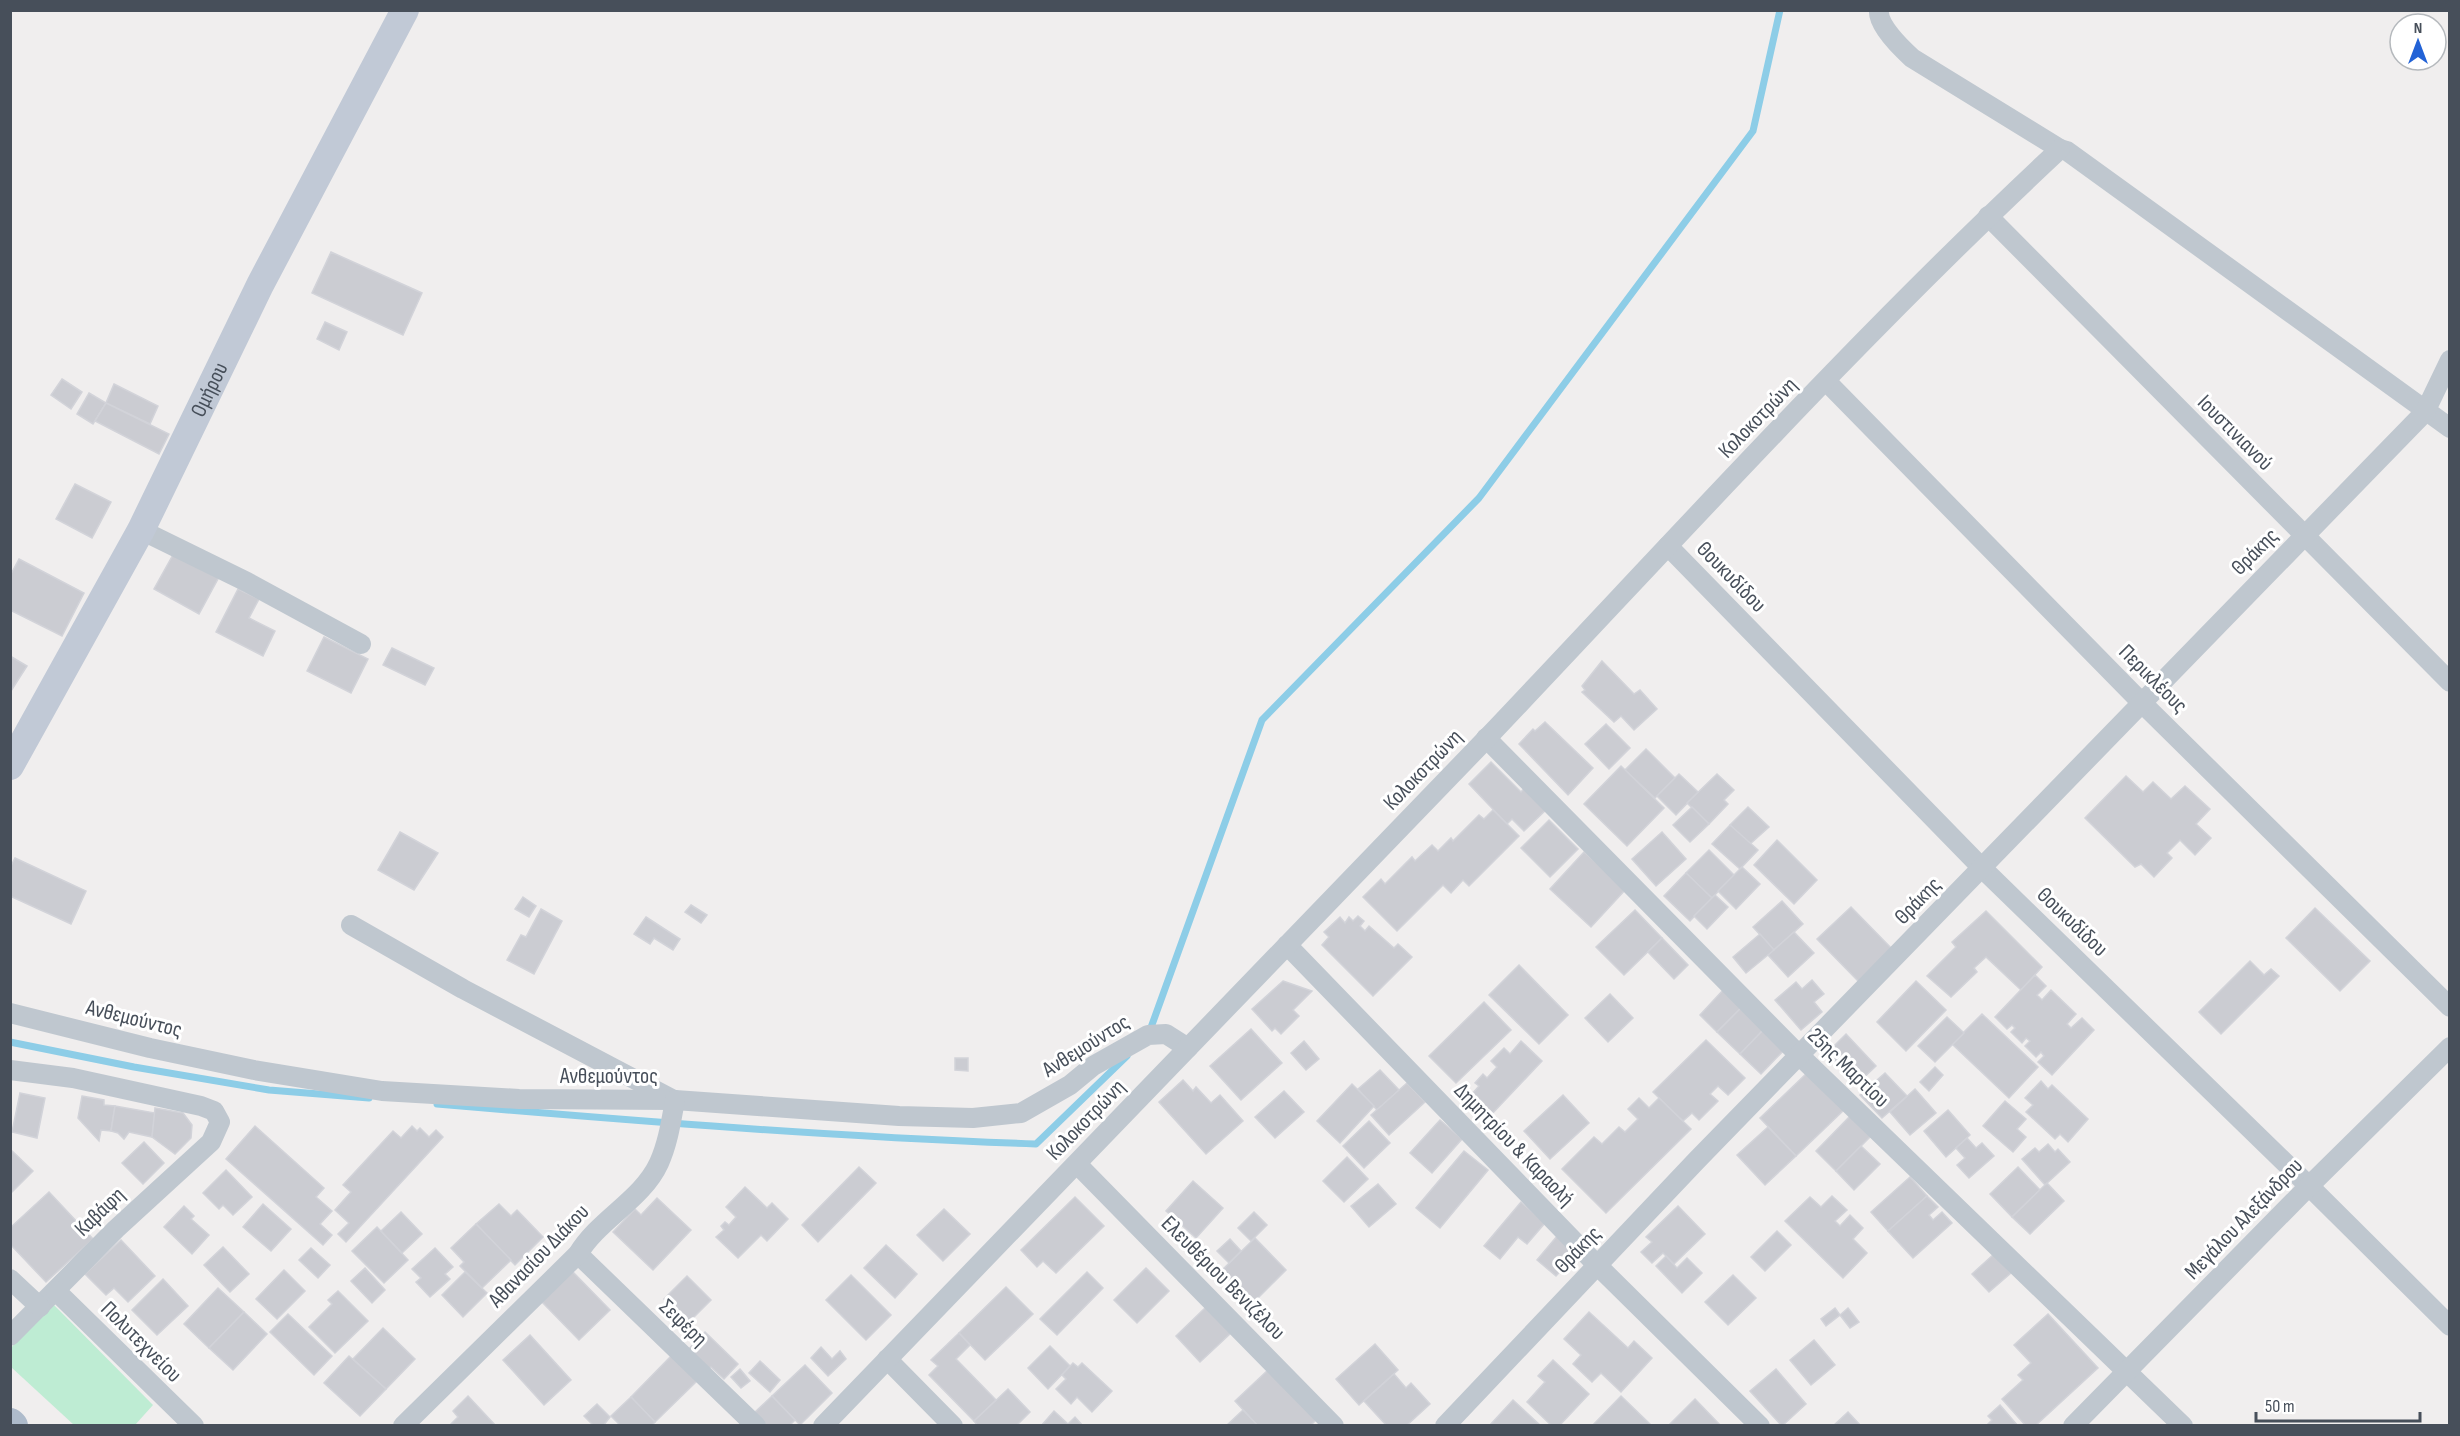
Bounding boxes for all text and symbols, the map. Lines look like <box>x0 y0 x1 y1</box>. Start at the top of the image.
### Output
north arrow <box>2388 12 2448 72</box>
text: N <box>2414 19 2422 38</box>
street label: Ομήρου <box>185 358 234 421</box>
street label: Κολοκοτρώνη <box>1713 372 1803 464</box>
street label: Ιουστινιανού <box>2191 389 2279 477</box>
street label: Θράκης <box>2226 523 2284 581</box>
street label: Θουκυδίδου <box>1691 536 1771 618</box>
street label: Περικλέους <box>2113 639 2193 719</box>
street label: Κολοκοτρώνη <box>1378 724 1468 816</box>
street label: Θράκης <box>1889 872 1947 930</box>
street label: Θουκυδίδου <box>2031 882 2113 962</box>
street label: Ανθεμούντος <box>82 994 185 1044</box>
street label: Ανθεμούντος <box>1037 1009 1135 1084</box>
street label: 25ης Μαρτίου <box>1802 1022 1894 1114</box>
street label: Ανθεμούντος <box>559 1063 658 1090</box>
street label: Κολοκοτρώνη <box>1041 1074 1131 1166</box>
street label: Δημητρίου & Καραολή <box>1448 1078 1580 1212</box>
street label: Μεγάλου Αλεξάνδρου <box>2179 1153 2309 1285</box>
street label: Καβάφη <box>69 1182 131 1242</box>
street label: Αθανασίου Διάκου <box>482 1199 595 1314</box>
street label: Ελευθέριου Βενιζέλου <box>1155 1210 1291 1346</box>
street label: Θράκης <box>1549 1221 1607 1279</box>
street label: Σεφέρη <box>653 1294 713 1352</box>
street label: Πολυτεχνείου <box>95 1296 187 1388</box>
scale bar <box>2256 1385 2420 1423</box>
text: 50 m <box>2265 1396 2295 1417</box>

